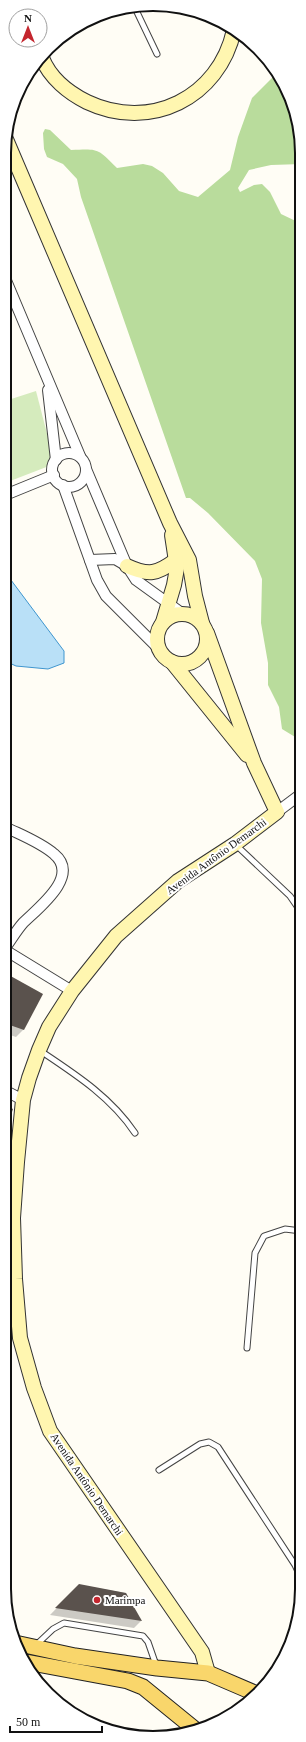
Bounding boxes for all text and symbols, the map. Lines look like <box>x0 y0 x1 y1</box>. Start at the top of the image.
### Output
north arrow <box>8 8 48 48</box>
text: N <box>24 12 32 24</box>
street label: Avenida Antônio Demarchi <box>164 816 268 896</box>
street label: Avenida Antônio Demarchi <box>48 1431 126 1537</box>
place label: Marimpa <box>105 1594 145 1606</box>
marker: Marimpa <box>92 1595 102 1605</box>
scale bar <box>10 1708 102 1734</box>
text: 50 m <box>16 1715 41 1729</box>

